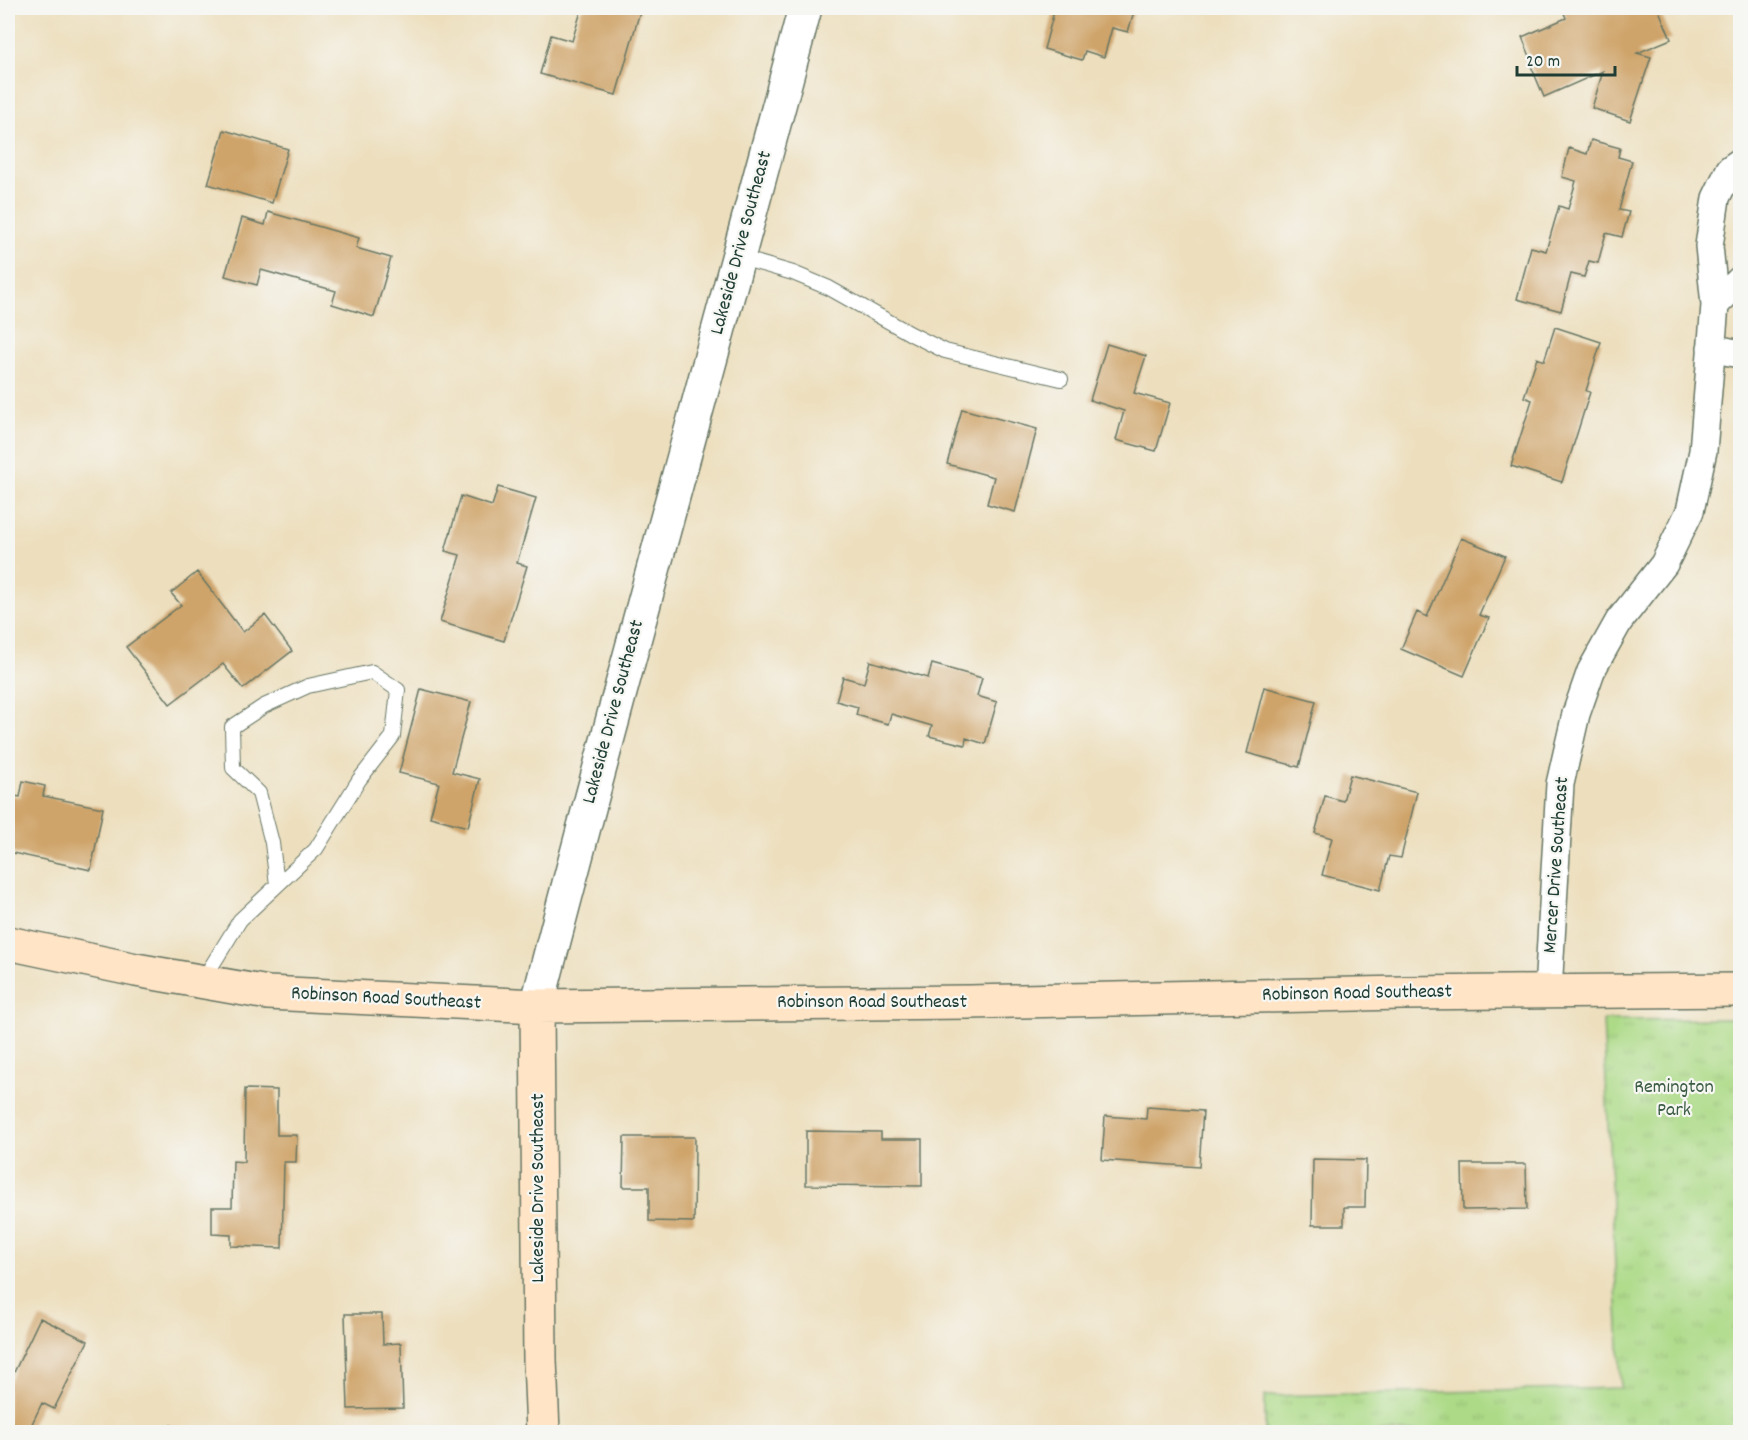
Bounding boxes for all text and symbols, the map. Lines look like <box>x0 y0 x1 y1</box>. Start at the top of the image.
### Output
scale bar <box>1517 39 1614 77</box>
text: 20 m <box>1526 50 1560 75</box>
street label: Lakeside Drive Southeast <box>704 148 780 338</box>
street label: Lakeside Drive Southeast <box>576 617 652 807</box>
street label: Mercer Drive Southeast <box>1537 776 1577 954</box>
street label: Robinson Road Southeast <box>1262 978 1452 1010</box>
street label: Robinson Road Southeast <box>290 980 482 1018</box>
street label: Robinson Road Southeast <box>777 989 967 1017</box>
park label: Remington Park <box>1634 1074 1714 1125</box>
street label: Lakeside Drive Southeast <box>525 1093 553 1283</box>

